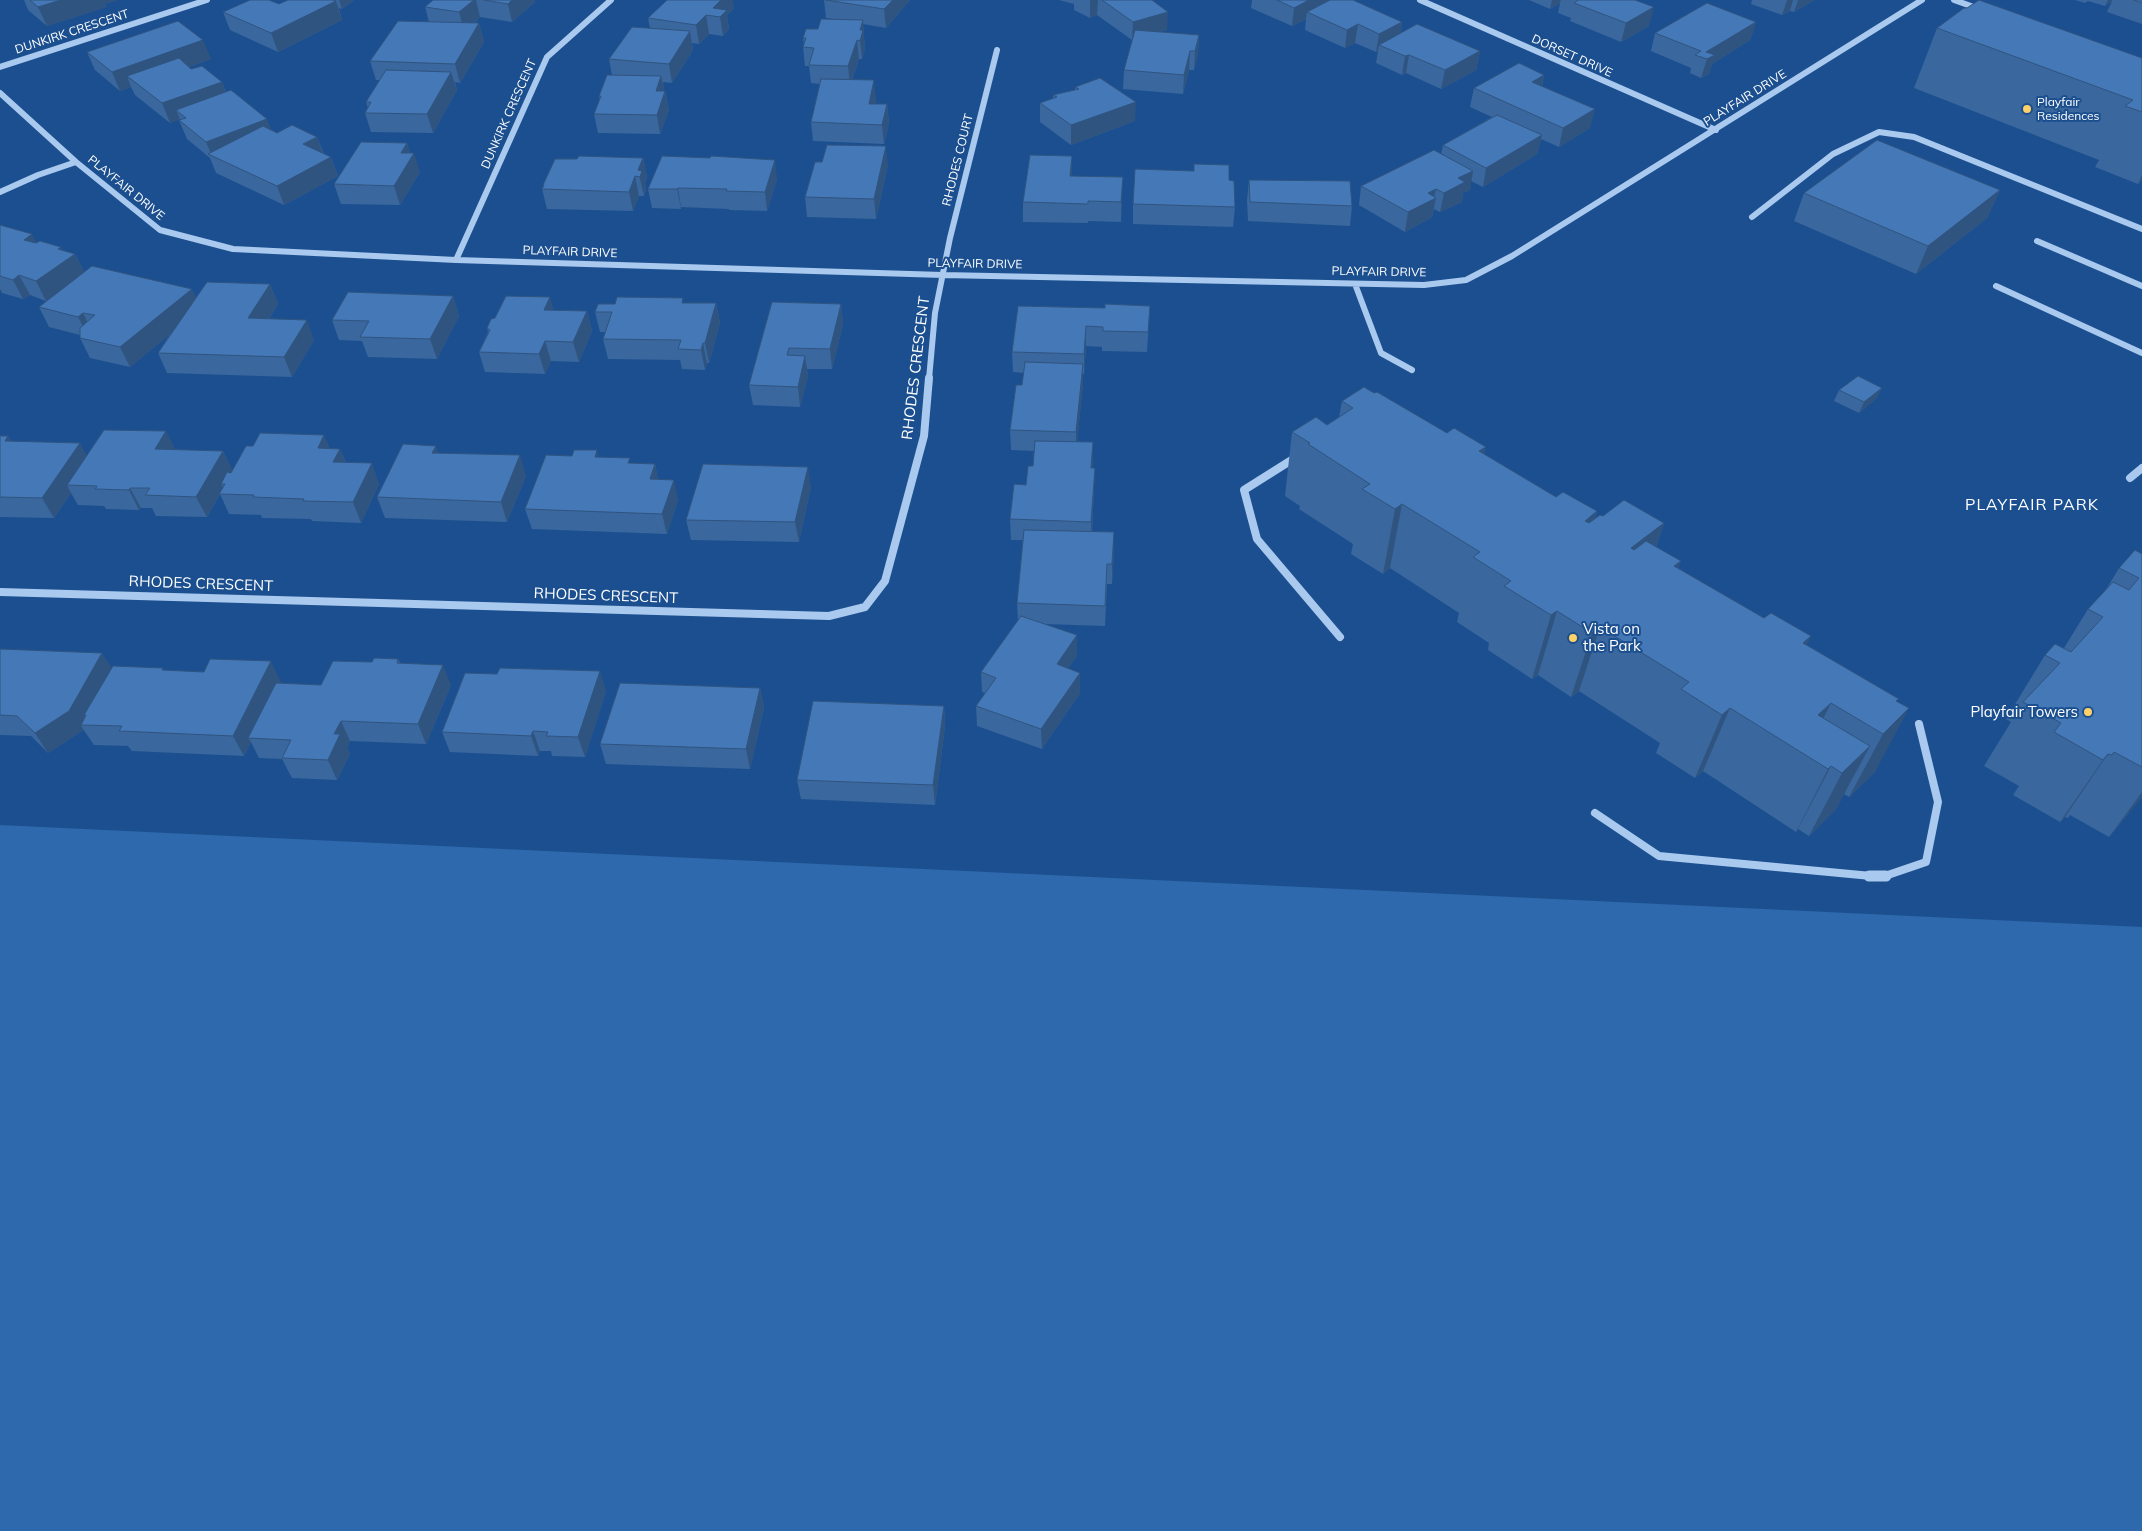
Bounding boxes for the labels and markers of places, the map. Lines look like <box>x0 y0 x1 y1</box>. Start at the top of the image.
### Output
place label: Playfair Residences <box>2037 95 2100 123</box>
marker: Playfair Residences <box>2021 103 2033 115</box>
place label: Vista on the Park <box>1583 620 1641 655</box>
marker: Vista on the Park <box>1567 632 1579 644</box>
place label: Playfair Towers <box>1970 703 2078 721</box>
marker: Playfair Towers <box>2082 706 2094 718</box>

